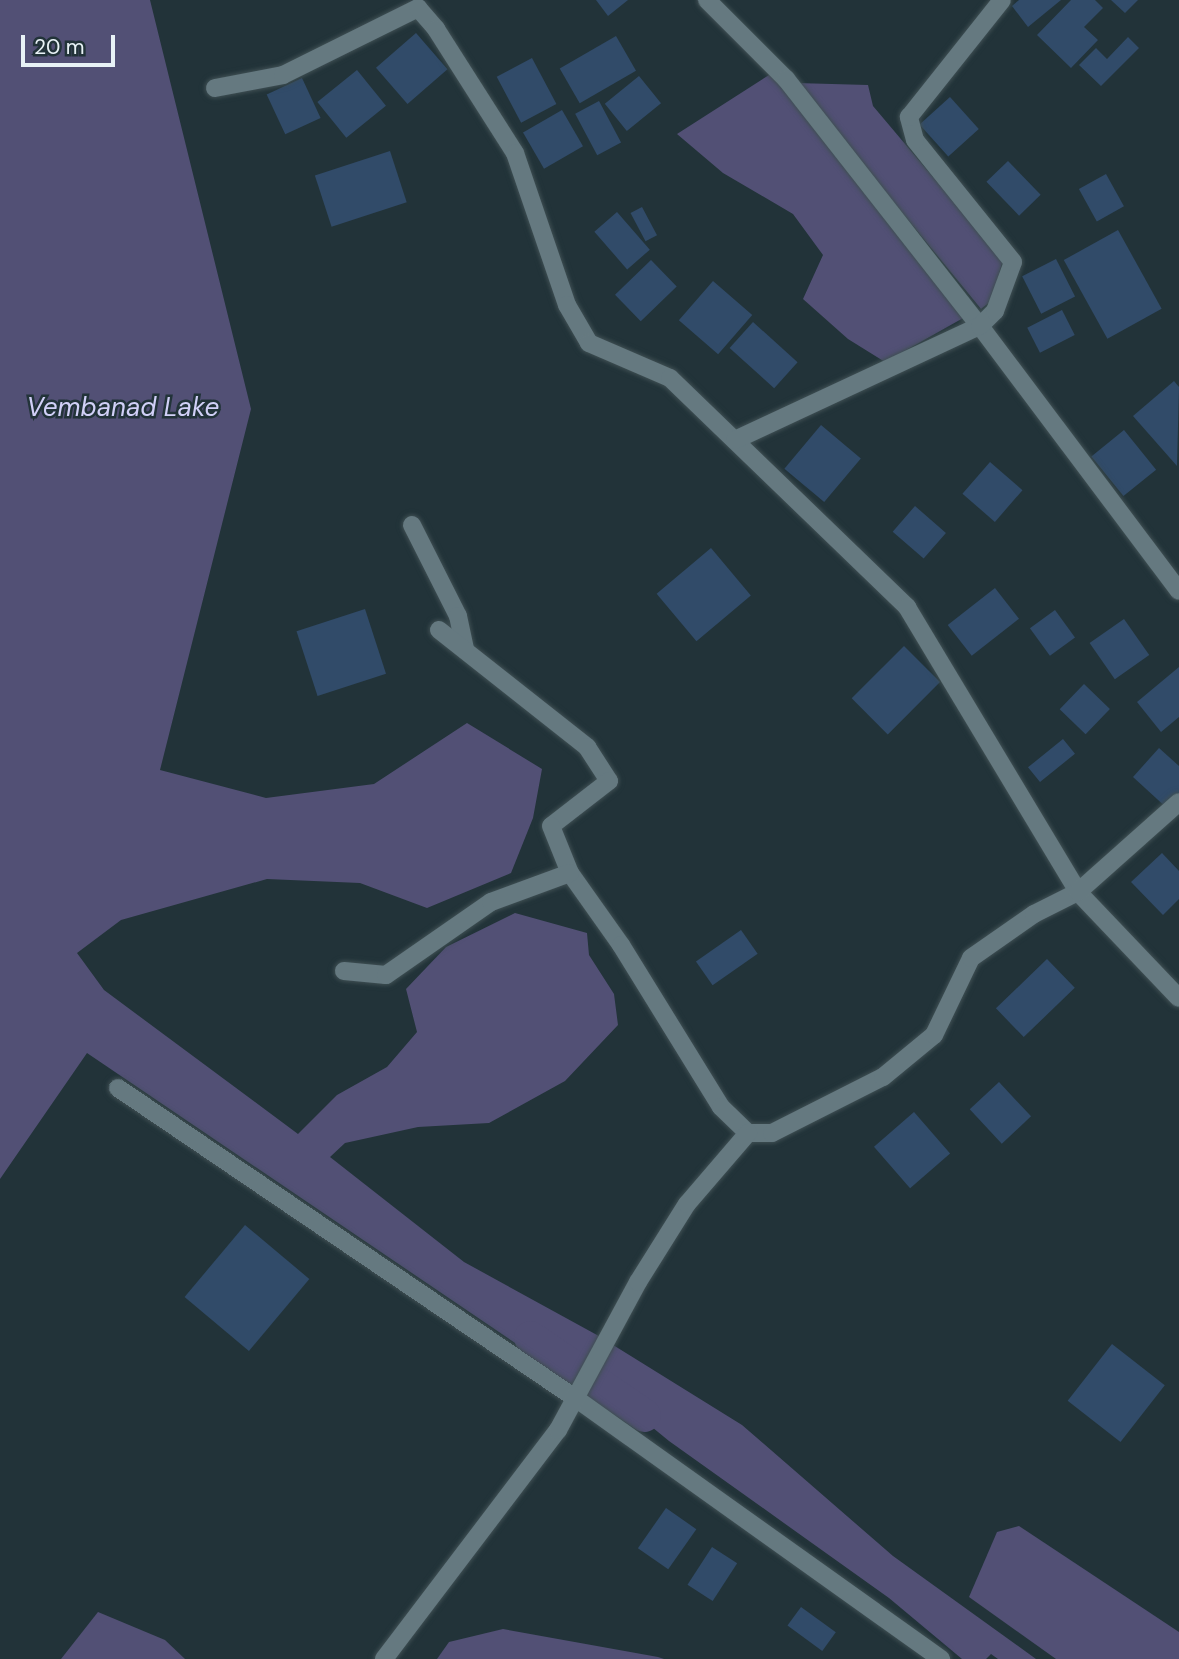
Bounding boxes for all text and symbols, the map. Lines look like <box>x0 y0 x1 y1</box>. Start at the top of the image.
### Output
scale bar <box>24 21 119 65</box>
text: 20 m <box>34 33 85 61</box>
water label: Vembanad Lake <box>27 392 219 424</box>

